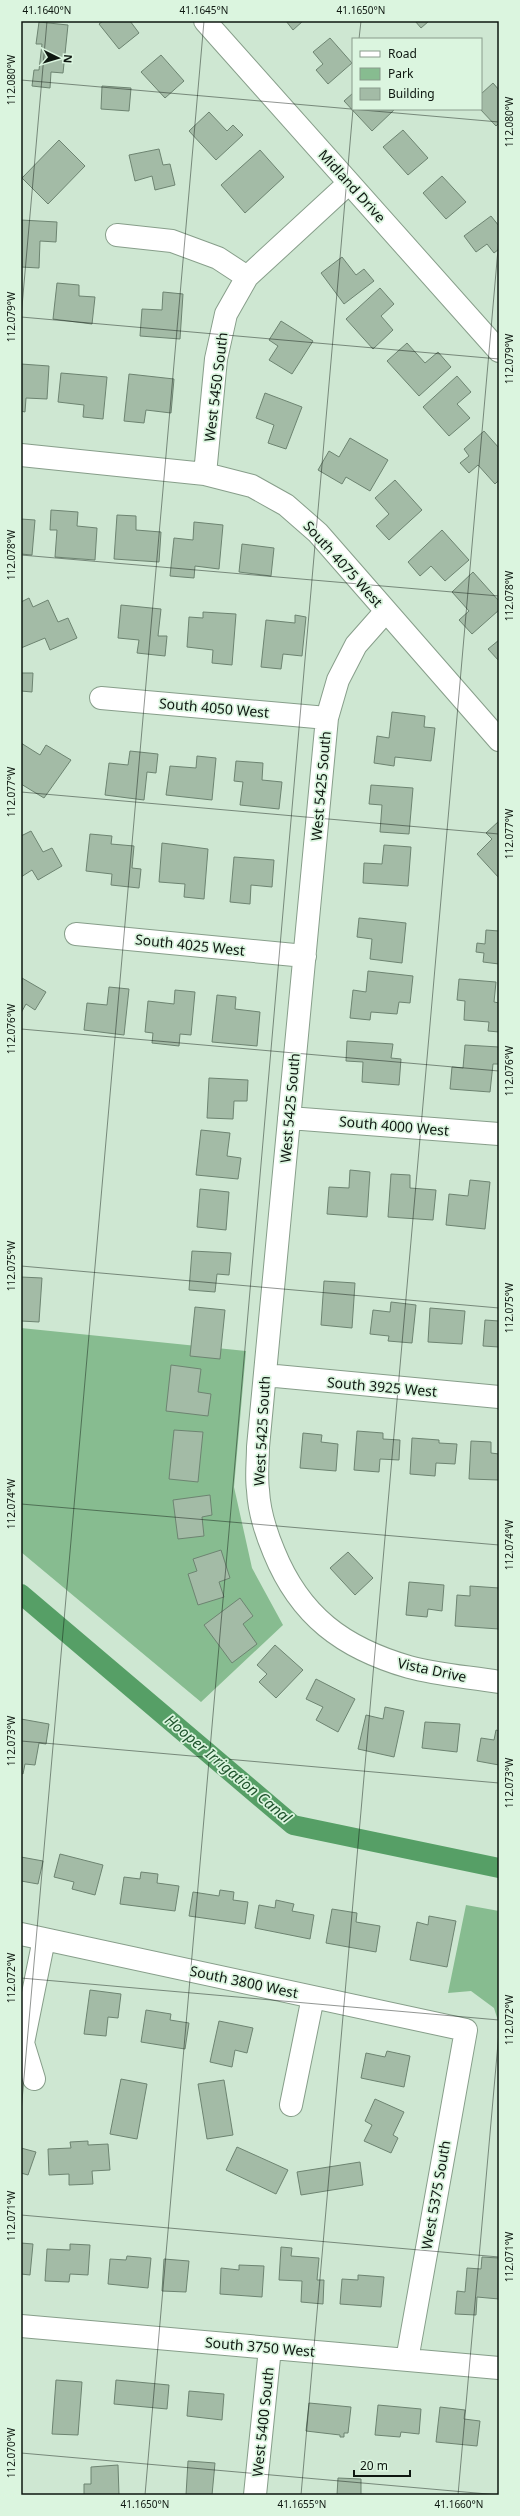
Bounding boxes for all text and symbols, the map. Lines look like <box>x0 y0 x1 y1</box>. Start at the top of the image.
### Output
text: 41.1640°N <box>23 3 71 17</box>
text: 41.1645°N <box>180 3 228 17</box>
text: 41.1650°N <box>337 3 385 17</box>
north arrow <box>38 38 78 78</box>
legend <box>352 38 482 110</box>
text: Road <box>388 45 417 62</box>
text: 112.080°W <box>4 54 18 105</box>
text: N <box>61 54 76 64</box>
text: Park <box>388 65 414 82</box>
text: Building <box>388 85 435 102</box>
text: 112.080°W <box>502 96 516 147</box>
street label: Midland Drive <box>315 145 390 226</box>
text: 112.079°W <box>4 291 18 342</box>
street label: West 5450 South <box>199 331 232 443</box>
text: 112.079°W <box>502 333 516 384</box>
street label: South 4075 West <box>299 516 387 611</box>
text: 112.078°W <box>4 529 18 580</box>
text: 112.078°W <box>502 570 516 621</box>
street label: South 4050 West <box>158 693 270 722</box>
street label: West 5425 South <box>306 730 335 842</box>
text: 112.077°W <box>4 766 18 817</box>
text: 112.077°W <box>502 808 516 859</box>
street label: South 4025 West <box>134 929 246 960</box>
text: 112.076°W <box>4 1003 18 1054</box>
text: 112.076°W <box>502 1045 516 1096</box>
street label: West 5425 South <box>275 1052 304 1164</box>
street label: South 4000 West <box>338 1111 450 1140</box>
text: 112.075°W <box>4 1240 18 1291</box>
text: 112.075°W <box>502 1282 516 1333</box>
street label: South 3925 West <box>326 1372 438 1401</box>
street label: West 5425 South <box>249 1375 274 1487</box>
text: 112.074°W <box>4 1478 18 1529</box>
text: 112.074°W <box>502 1519 516 1570</box>
street label: Vista Drive <box>396 1653 468 1686</box>
water label: Hooper Irrigation Canal <box>161 1709 297 1828</box>
text: 112.073°W <box>4 1715 18 1766</box>
text: 112.073°W <box>502 1757 516 1808</box>
text: 112.072°W <box>4 1952 18 2003</box>
street label: South 3800 West <box>188 1961 300 2002</box>
text: 112.072°W <box>502 1994 516 2045</box>
street label: West 5375 South <box>417 2139 454 2251</box>
text: 112.071°W <box>4 2190 18 2241</box>
text: 112.071°W <box>502 2231 516 2282</box>
street label: South 3750 West <box>204 2332 316 2361</box>
street label: West 5400 South <box>247 2366 278 2478</box>
text: 112.070°W <box>4 2427 18 2478</box>
scale bar <box>354 2452 410 2478</box>
text: 20 m <box>360 2457 388 2474</box>
text: 41.1650°N <box>121 2497 169 2511</box>
text: 41.1655°N <box>278 2497 326 2511</box>
text: 41.1660°N <box>435 2497 483 2511</box>

